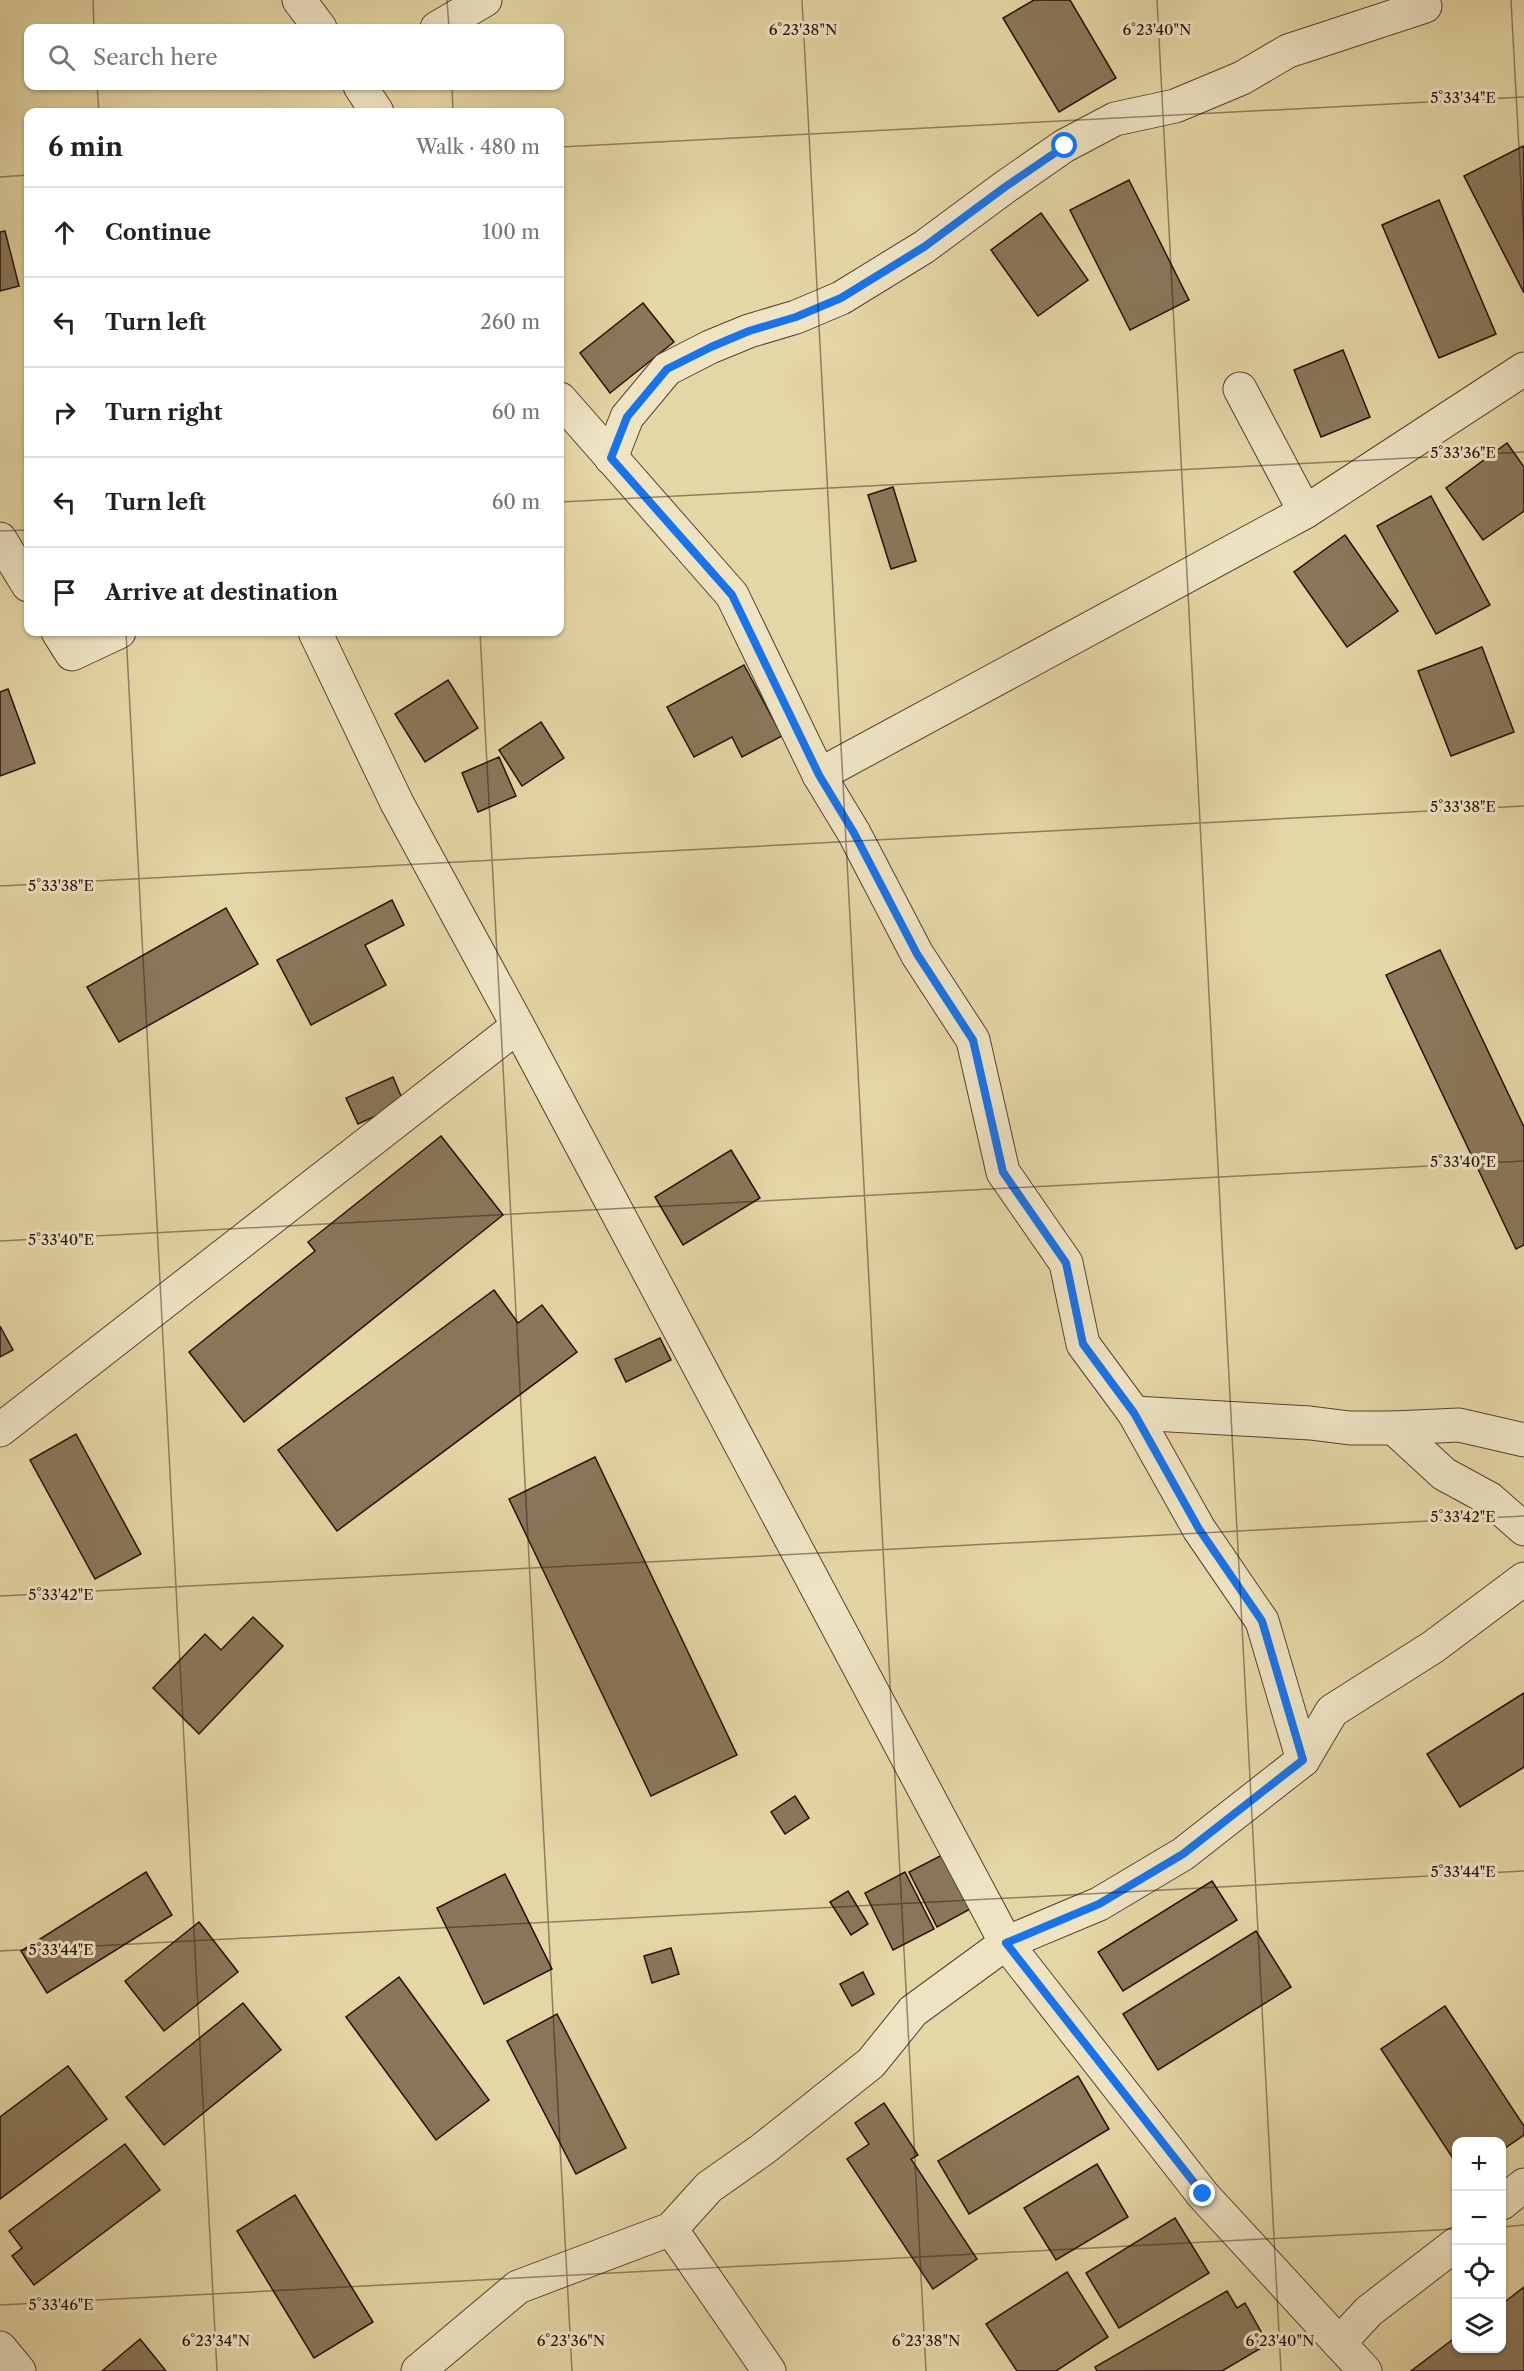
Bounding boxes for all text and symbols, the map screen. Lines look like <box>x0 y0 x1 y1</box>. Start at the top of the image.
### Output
text: 6°23'38"N <box>769 20 837 39</box>
text: 6°23'40"N <box>1123 20 1191 39</box>
search box <box>24 24 564 90</box>
icon: search <box>45 41 78 74</box>
text: Search here <box>93 44 218 71</box>
text: 5°33'34"E <box>1430 88 1496 107</box>
text: 6 min <box>48 131 123 163</box>
route start <box>1051 132 1077 158</box>
text: Walk · 480 m <box>416 135 540 159</box>
icon: ahead <box>48 216 81 249</box>
text: Continue <box>105 219 211 246</box>
text: 100 m <box>482 220 540 244</box>
icon: left <box>48 306 81 339</box>
text: Turn left <box>105 309 206 336</box>
text: 260 m <box>480 310 540 334</box>
icon: right <box>48 396 81 429</box>
text: Turn right <box>105 399 223 426</box>
text: 60 m <box>492 400 540 424</box>
text: 5°33'36"E <box>1430 443 1496 462</box>
icon: left <box>48 486 81 519</box>
text: Turn left <box>105 489 206 516</box>
text: 60 m <box>492 490 540 514</box>
icon: arrive <box>48 576 81 609</box>
text: Arrive at destination <box>105 579 338 606</box>
text: 5°33'38"E <box>1430 797 1496 816</box>
text: 5°33'38"E <box>28 876 94 895</box>
text: 5°33'40"E <box>1430 1152 1496 1171</box>
text: 5°33'40"E <box>28 1230 94 1249</box>
text: 5°33'42"E <box>1430 1507 1496 1526</box>
text: 5°33'42"E <box>28 1585 94 1604</box>
text: 5°33'44"E <box>1430 1862 1496 1881</box>
text: 5°33'44"E <box>28 1940 94 1959</box>
map controls <box>1452 2137 1506 2353</box>
button: + <box>1452 2137 1506 2191</box>
route end <box>1189 2180 1215 2206</box>
button: − <box>1452 2191 1506 2245</box>
button: locate <box>1452 2245 1506 2299</box>
text: 5°33'46"E <box>28 2295 94 2314</box>
button: layers <box>1452 2299 1506 2353</box>
text: 6°23'34"N <box>182 2331 250 2350</box>
text: 6°23'36"N <box>537 2331 605 2350</box>
text: 6°23'38"N <box>892 2331 960 2350</box>
text: 6°23'40"N <box>1246 2331 1314 2350</box>

